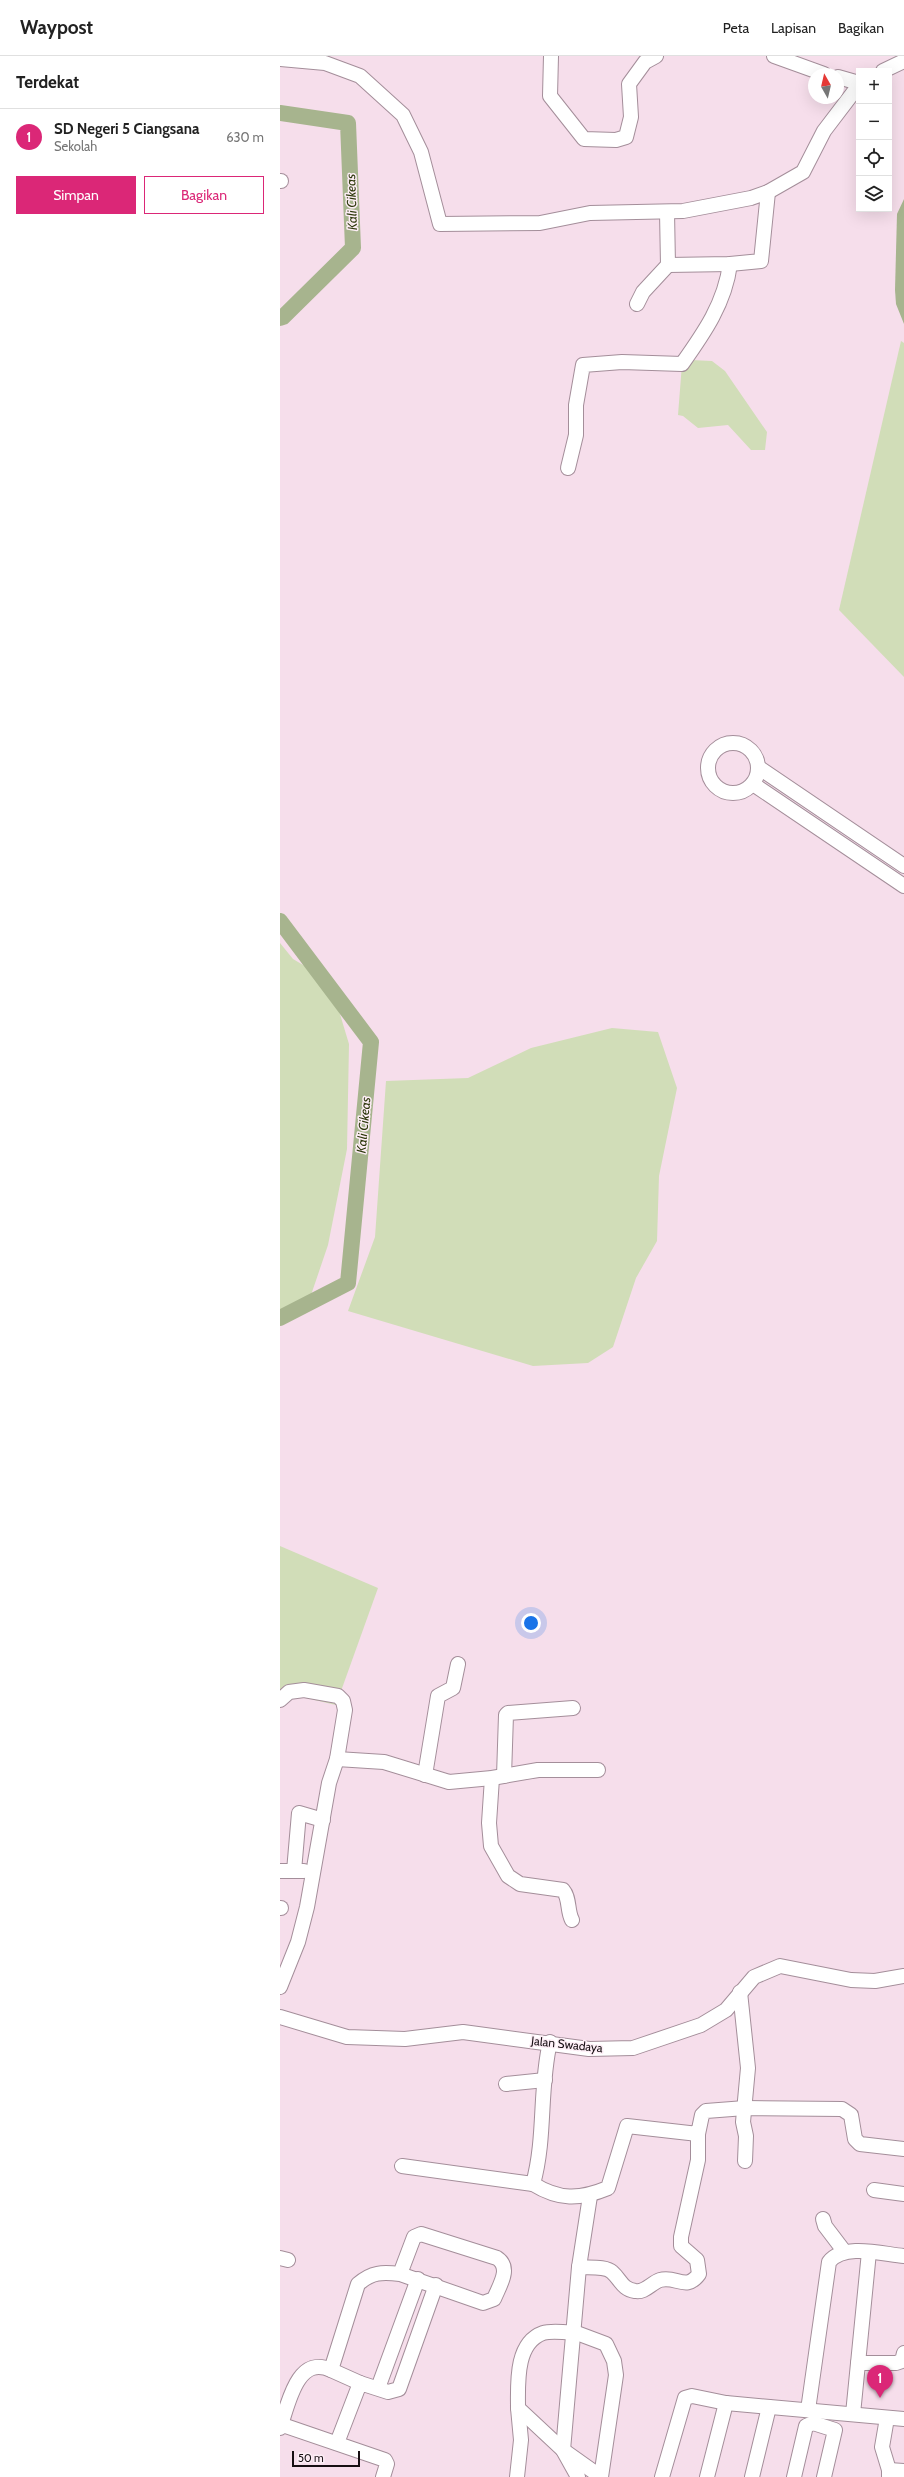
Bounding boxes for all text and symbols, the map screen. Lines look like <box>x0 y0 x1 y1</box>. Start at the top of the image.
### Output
text: Waypost <box>20 16 93 39</box>
text: Peta <box>723 19 749 37</box>
text: Lapisan <box>771 19 816 37</box>
text: Bagikan <box>838 19 884 37</box>
north arrow <box>808 68 844 104</box>
map controls <box>856 68 892 212</box>
button: + <box>856 68 892 104</box>
text: Terdekat <box>16 72 79 92</box>
button: − <box>856 104 892 140</box>
text: SD Negeri 5 Ciangsana <box>54 120 199 138</box>
text: 1 <box>27 129 31 145</box>
text: 630 m <box>226 129 264 145</box>
text: Sekolah <box>54 138 97 154</box>
button: locate <box>856 140 892 176</box>
water label: Kali Cikeas <box>342 174 360 230</box>
button: Simpan <box>16 176 136 214</box>
button: Bagikan <box>144 176 264 214</box>
button: layers <box>856 176 892 212</box>
water label: Kali Cikeas <box>353 1096 373 1154</box>
your location <box>521 1613 541 1633</box>
street label: Jalan Swadaya <box>529 2033 604 2055</box>
pin: 1 <box>867 2365 893 2398</box>
scale bar <box>292 2449 360 2468</box>
text: 50 m <box>298 2451 324 2465</box>

